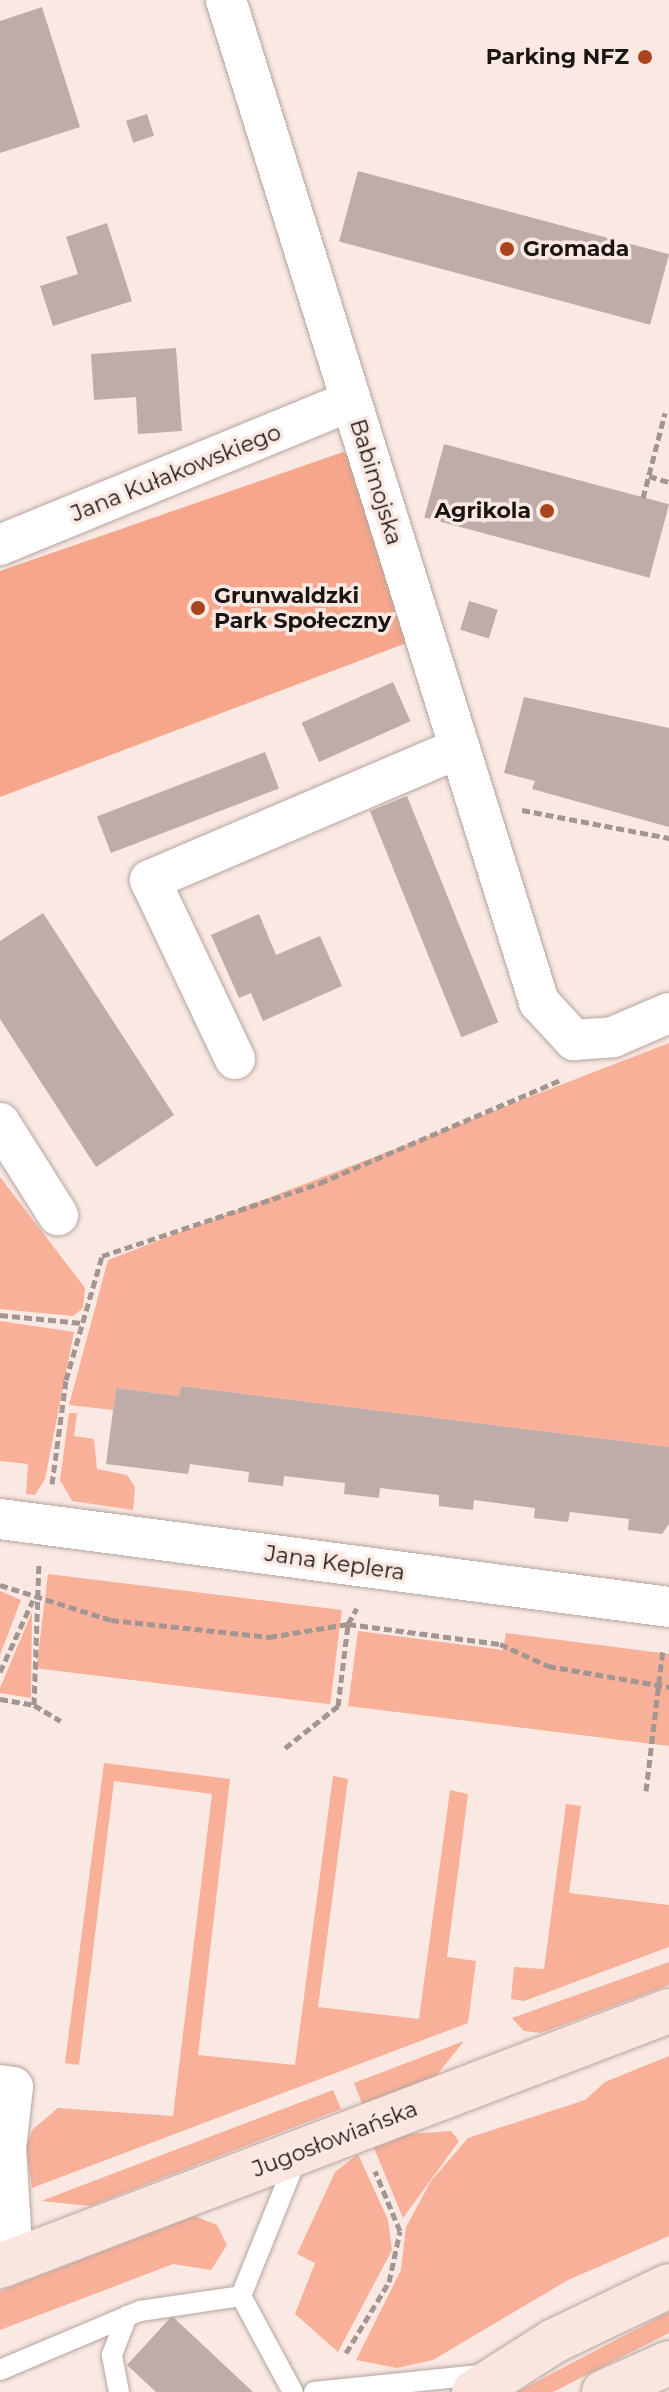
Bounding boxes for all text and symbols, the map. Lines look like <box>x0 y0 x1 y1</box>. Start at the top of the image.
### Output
place label: Parking NFZ <box>486 44 629 70</box>
marker: Parking NFZ <box>636 48 654 66</box>
place label: Gromada <box>523 236 629 262</box>
marker: Gromada <box>498 240 516 258</box>
street label: Babimojska <box>344 416 408 548</box>
street label: Jana Kułakowskiego <box>67 419 285 527</box>
place label: Agrikola <box>434 498 531 524</box>
marker: Agrikola <box>538 502 556 520</box>
place label: Grunwaldzki Park Społeczny <box>214 582 391 634</box>
marker: Grunwaldzki Park Społeczny <box>189 599 207 617</box>
street label: Jana Keplera <box>263 1540 407 1586</box>
street label: Jugosłowiańska <box>249 2095 421 2183</box>

